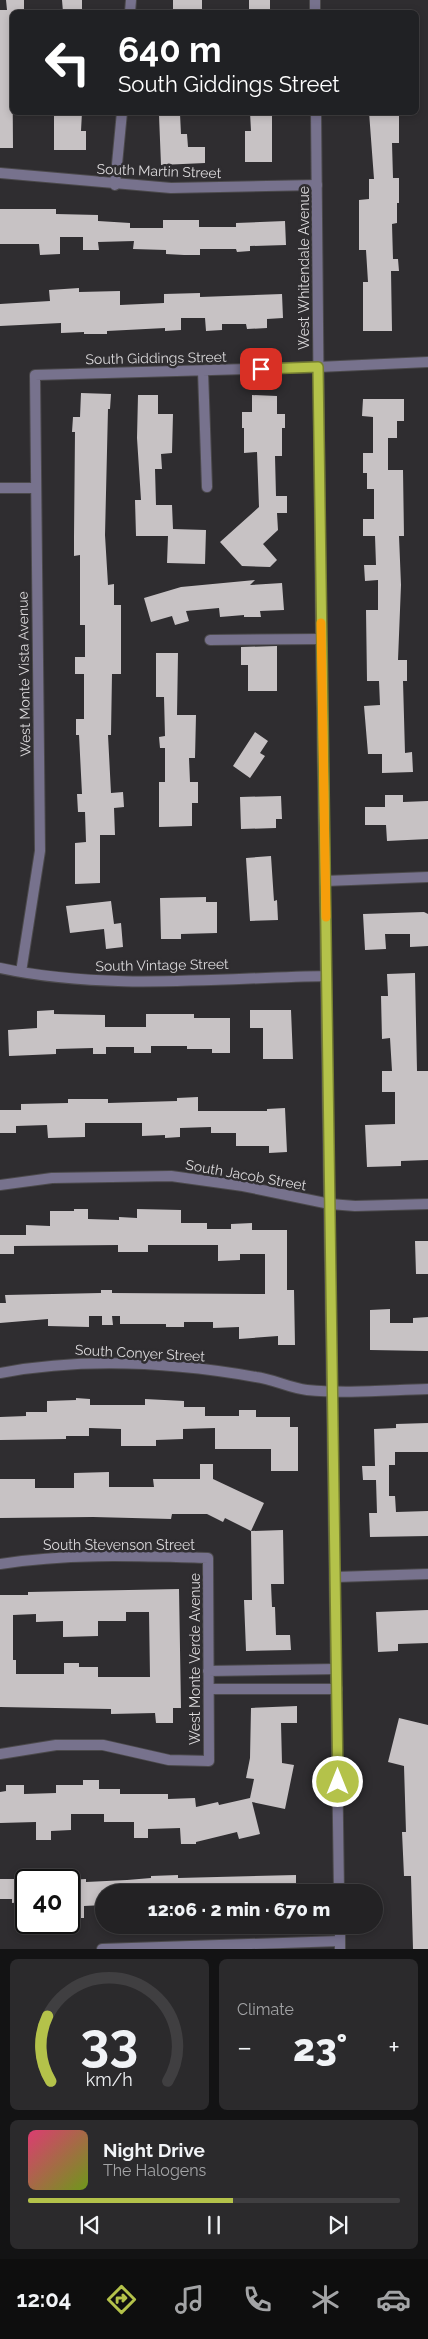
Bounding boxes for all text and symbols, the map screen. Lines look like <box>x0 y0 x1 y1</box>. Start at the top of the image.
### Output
text: 640 m <box>118 29 222 70</box>
icon: left <box>35 30 100 95</box>
text: South Giddings Street <box>118 71 340 97</box>
street label: South Martin Street <box>96 161 222 181</box>
street label: West Whitendale Avenue <box>296 186 312 350</box>
pin <box>240 348 282 390</box>
street label: South Giddings Street <box>85 349 227 367</box>
icon: arrive <box>247 355 275 383</box>
street label: West Monte Vista Avenue <box>15 591 33 757</box>
street label: South Vintage Street <box>95 956 229 974</box>
street label: South Jacob Street <box>184 1156 308 1194</box>
street label: South Conyer Street <box>75 1342 206 1364</box>
street label: South Stevenson Street <box>43 1537 195 1553</box>
street label: West Monte Verde Avenue <box>187 1573 203 1745</box>
position arrow <box>311 1755 363 1807</box>
speed limit sign: 40 <box>15 1869 80 1934</box>
text: 12:06 · 2 min · 670 m <box>148 1898 330 1920</box>
text: Climate <box>237 2000 294 2019</box>
text: 33 <box>80 2011 139 2072</box>
text: 23° <box>293 2025 347 2070</box>
text: − <box>237 2031 252 2064</box>
text: + <box>388 2031 400 2064</box>
text: km/h <box>86 2069 133 2090</box>
text: Night Drive <box>103 2139 205 2161</box>
text: The Halogens <box>103 2161 206 2180</box>
icon: previous <box>76 2211 104 2239</box>
icon: pause <box>200 2211 228 2239</box>
icon: next <box>324 2211 352 2239</box>
icon: directions <box>104 2282 139 2317</box>
icon: music <box>172 2282 207 2317</box>
icon: phone <box>240 2282 275 2317</box>
icon: climate <box>308 2282 343 2317</box>
icon: car <box>376 2282 411 2317</box>
text: 12:04 <box>17 2286 71 2312</box>

